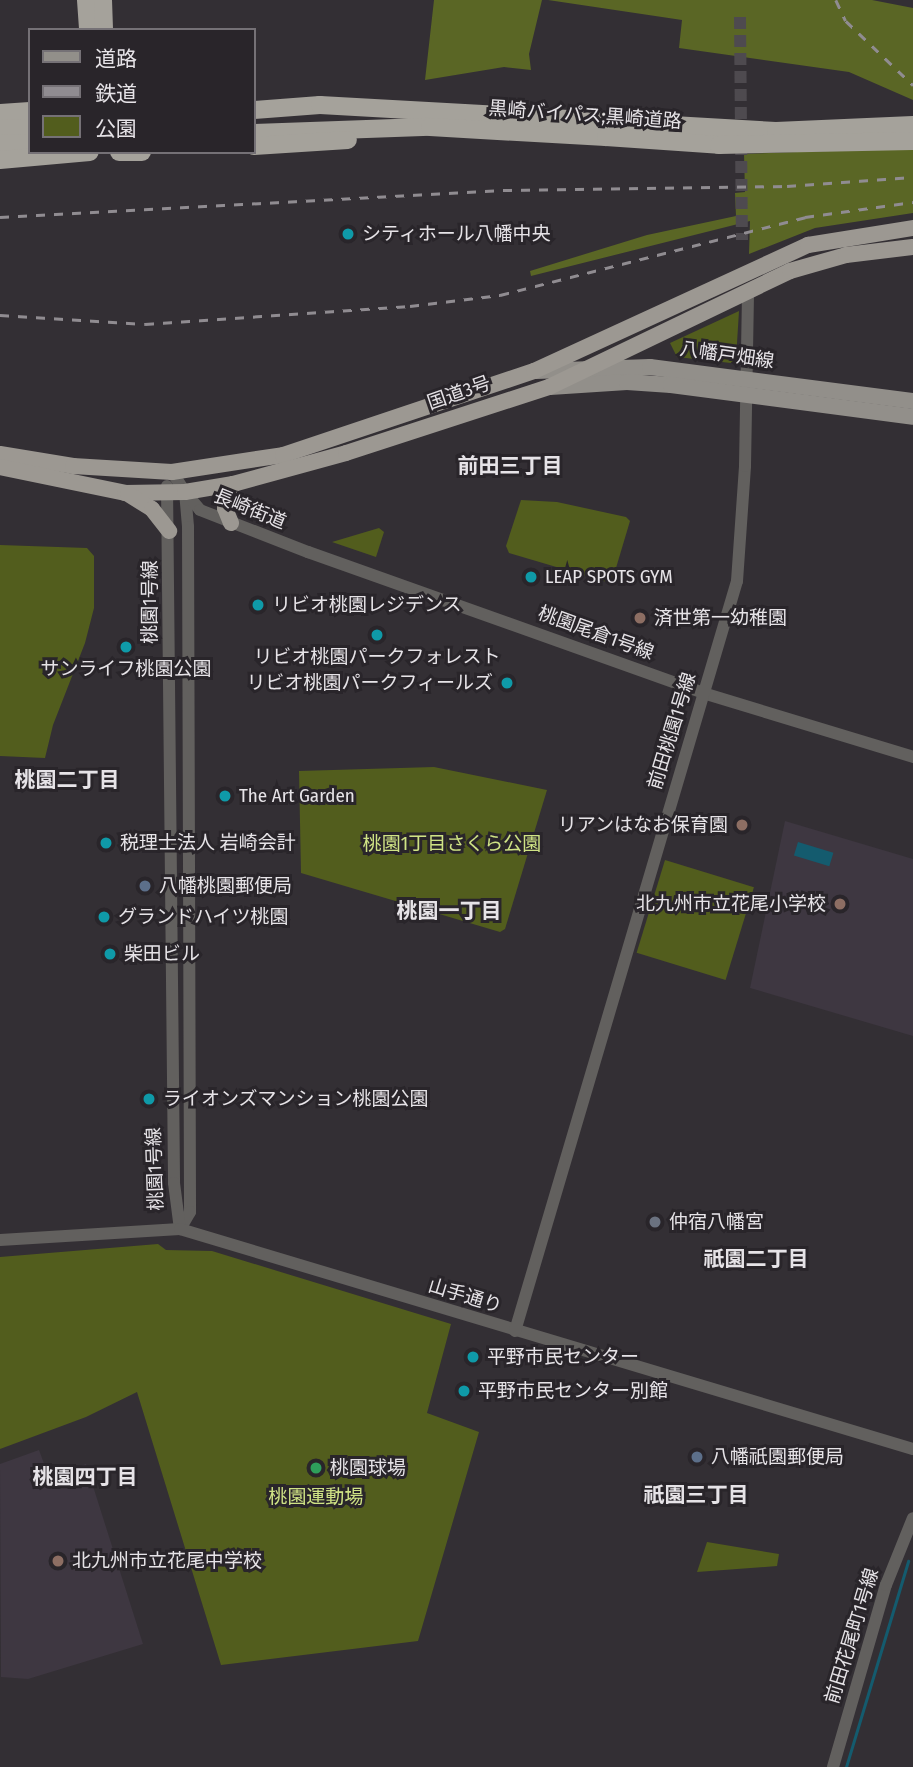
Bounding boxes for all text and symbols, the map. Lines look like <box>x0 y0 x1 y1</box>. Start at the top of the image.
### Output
legend <box>28 28 256 154</box>
text: 道路 <box>95 46 137 72</box>
text: 鉄道 <box>95 81 137 107</box>
street label: 黒崎バイパス;黒崎道路 <box>487 97 683 133</box>
text: 公園 <box>95 116 137 142</box>
place label: シティホール八幡中央 <box>362 223 552 245</box>
marker: シティホール八幡中央 <box>340 226 356 242</box>
street label: 八幡戸畑線 <box>678 337 776 373</box>
street label: 国道3号 <box>424 372 494 414</box>
district label: 前田三丁目 <box>458 453 562 479</box>
street label: 長崎街道 <box>210 484 290 534</box>
street label: 桃園1号線 <box>139 560 161 644</box>
place label: LEAP SPOTS GYM <box>545 566 673 588</box>
marker: LEAP SPOTS GYM <box>523 569 539 585</box>
place label: リビオ桃園レジデンス <box>272 594 462 616</box>
marker: リビオ桃園レジデンス <box>250 597 266 613</box>
street label: 桃園尾倉1号線 <box>535 602 657 664</box>
place label: 済世第一幼稚園 <box>654 607 787 629</box>
marker: 済世第一幼稚園 <box>632 610 648 626</box>
marker: リビオ桃園パークフォレスト <box>369 627 385 643</box>
marker: サンライフ桃園公園 <box>118 639 134 655</box>
place label: リビオ桃園パークフォレスト <box>254 646 500 668</box>
place label: サンライフ桃園公園 <box>41 658 211 680</box>
street label: 前田桃園1号線 <box>643 670 701 792</box>
place label: リビオ桃園パークフィールズ <box>246 672 493 694</box>
marker: リビオ桃園パークフィールズ <box>499 675 515 691</box>
district label: 桃園二丁目 <box>15 767 119 793</box>
place label: The Art Garden <box>239 785 355 807</box>
marker: The Art Garden <box>217 788 233 804</box>
place label: リアンはなお保育園 <box>557 814 728 836</box>
marker: リアンはなお保育園 <box>734 817 750 833</box>
place label: 税理士法人 岩崎会計 <box>120 832 295 854</box>
park label: 桃園1丁目さくら公園 <box>363 833 541 855</box>
marker: 税理士法人 岩崎会計 <box>98 835 114 851</box>
place label: 八幡桃園郵便局 <box>159 875 292 897</box>
marker: 八幡桃園郵便局 <box>137 878 153 894</box>
place label: 北九州市立花尾小学校 <box>636 893 826 915</box>
marker: 北九州市立花尾小学校 <box>832 896 848 912</box>
district label: 桃園一丁目 <box>397 898 501 924</box>
place label: グランドハイツ桃園 <box>118 906 289 928</box>
marker: グランドハイツ桃園 <box>96 909 112 925</box>
place label: 柴田ビル <box>124 943 200 965</box>
marker: 柴田ビル <box>102 946 118 962</box>
place label: ライオンズマンション桃園公園 <box>163 1088 429 1110</box>
marker: ライオンズマンション桃園公園 <box>141 1091 157 1107</box>
street label: 桃園1号線 <box>142 1127 168 1211</box>
place label: 仲宿八幡宮 <box>669 1211 764 1233</box>
marker: 仲宿八幡宮 <box>647 1214 663 1230</box>
district label: 祇園二丁目 <box>704 1246 808 1272</box>
street label: 山手通り <box>425 1274 505 1318</box>
place label: 平野市民センター <box>487 1346 639 1368</box>
marker: 平野市民センター <box>465 1349 481 1365</box>
place label: 平野市民センター別館 <box>478 1380 668 1402</box>
marker: 平野市民センター別館 <box>456 1383 472 1399</box>
place label: 八幡祇園郵便局 <box>711 1446 844 1468</box>
marker: 八幡祇園郵便局 <box>689 1449 705 1465</box>
place label: 桃園球場 <box>330 1457 406 1479</box>
marker: 桃園球場 <box>308 1460 324 1476</box>
district label: 桃園四丁目 <box>33 1464 137 1490</box>
district label: 祇園三丁目 <box>644 1482 748 1508</box>
park label: 桃園運動場 <box>269 1486 363 1508</box>
place label: 北九州市立花尾中学校 <box>72 1550 262 1572</box>
marker: 北九州市立花尾中学校 <box>50 1553 66 1569</box>
street label: 前田花尾町1号線 <box>821 1566 883 1706</box>

